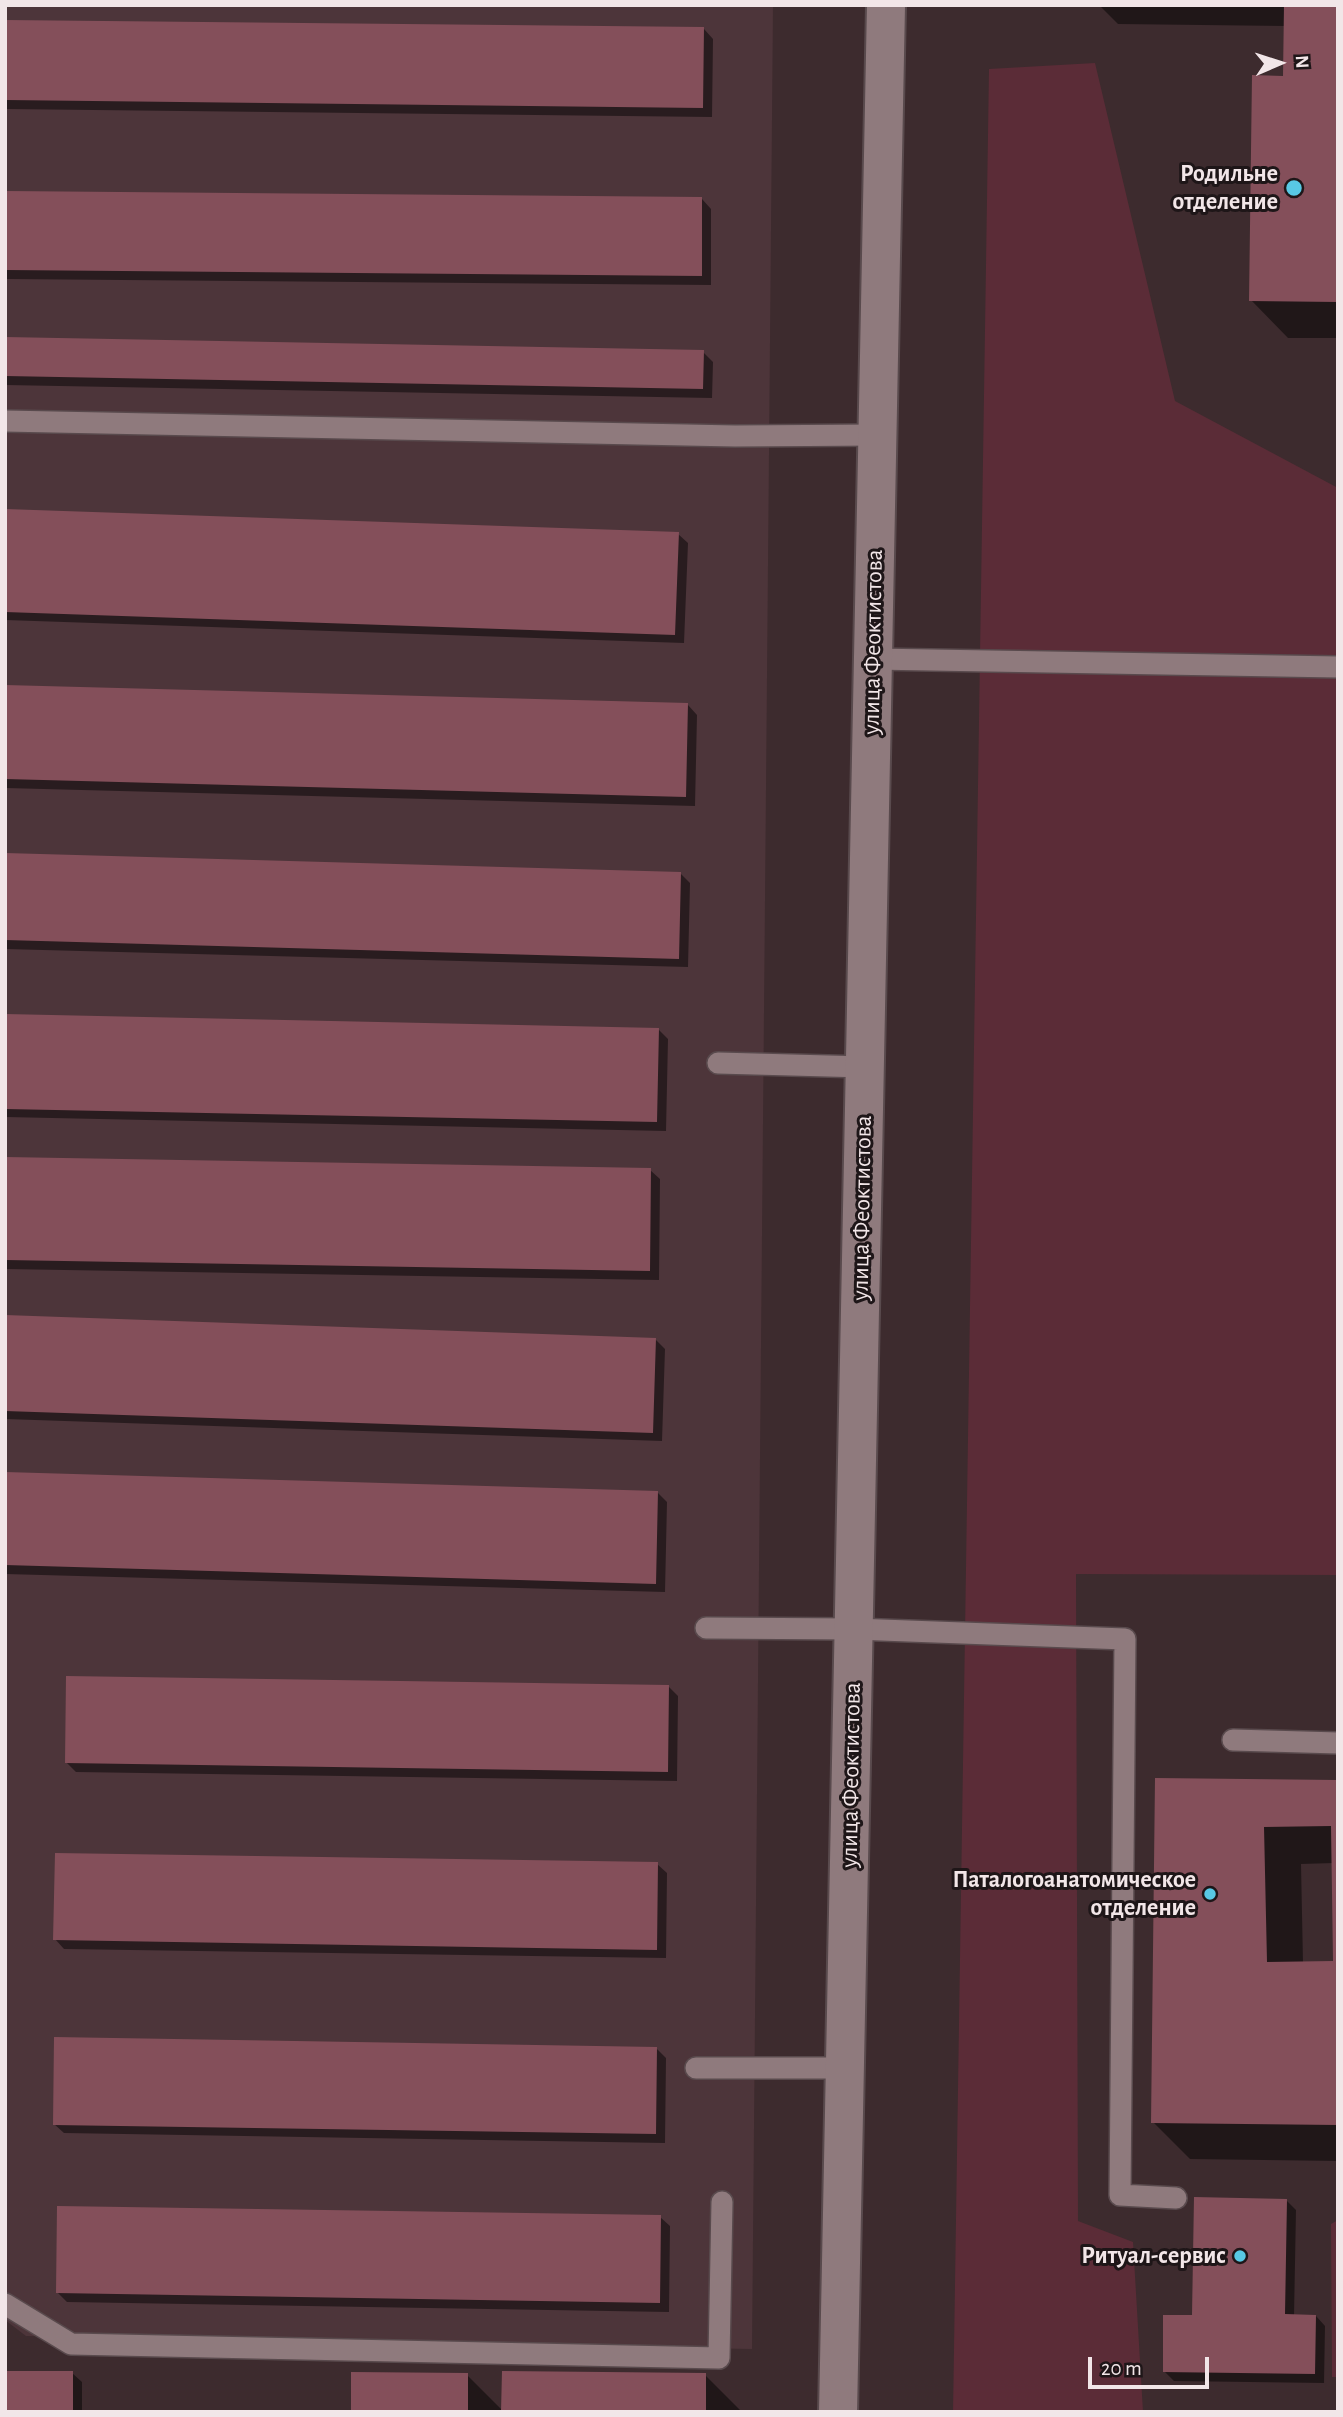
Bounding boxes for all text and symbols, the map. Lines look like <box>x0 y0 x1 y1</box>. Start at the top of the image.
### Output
north arrow <box>1245 28 1315 98</box>
text: N <box>1292 55 1311 69</box>
place label: Родильне отделение <box>1173 160 1278 216</box>
marker: Родильне отделение <box>1284 178 1304 198</box>
street label: улица Феоктистова <box>857 549 889 735</box>
street label: улица Феоктистова <box>846 1115 878 1301</box>
street label: улица Феоктистова <box>835 1682 867 1868</box>
place label: Паталогоанатомическое отделение <box>952 1866 1196 1922</box>
marker: Паталогоанатомическое отделение <box>1202 1886 1218 1902</box>
place label: Ритуал-сервис <box>1081 2242 1226 2270</box>
marker: Ритуал-сервис <box>1232 2248 1248 2264</box>
scale bar <box>1091 2344 1212 2388</box>
text: 20 m <box>1101 2358 1142 2379</box>

